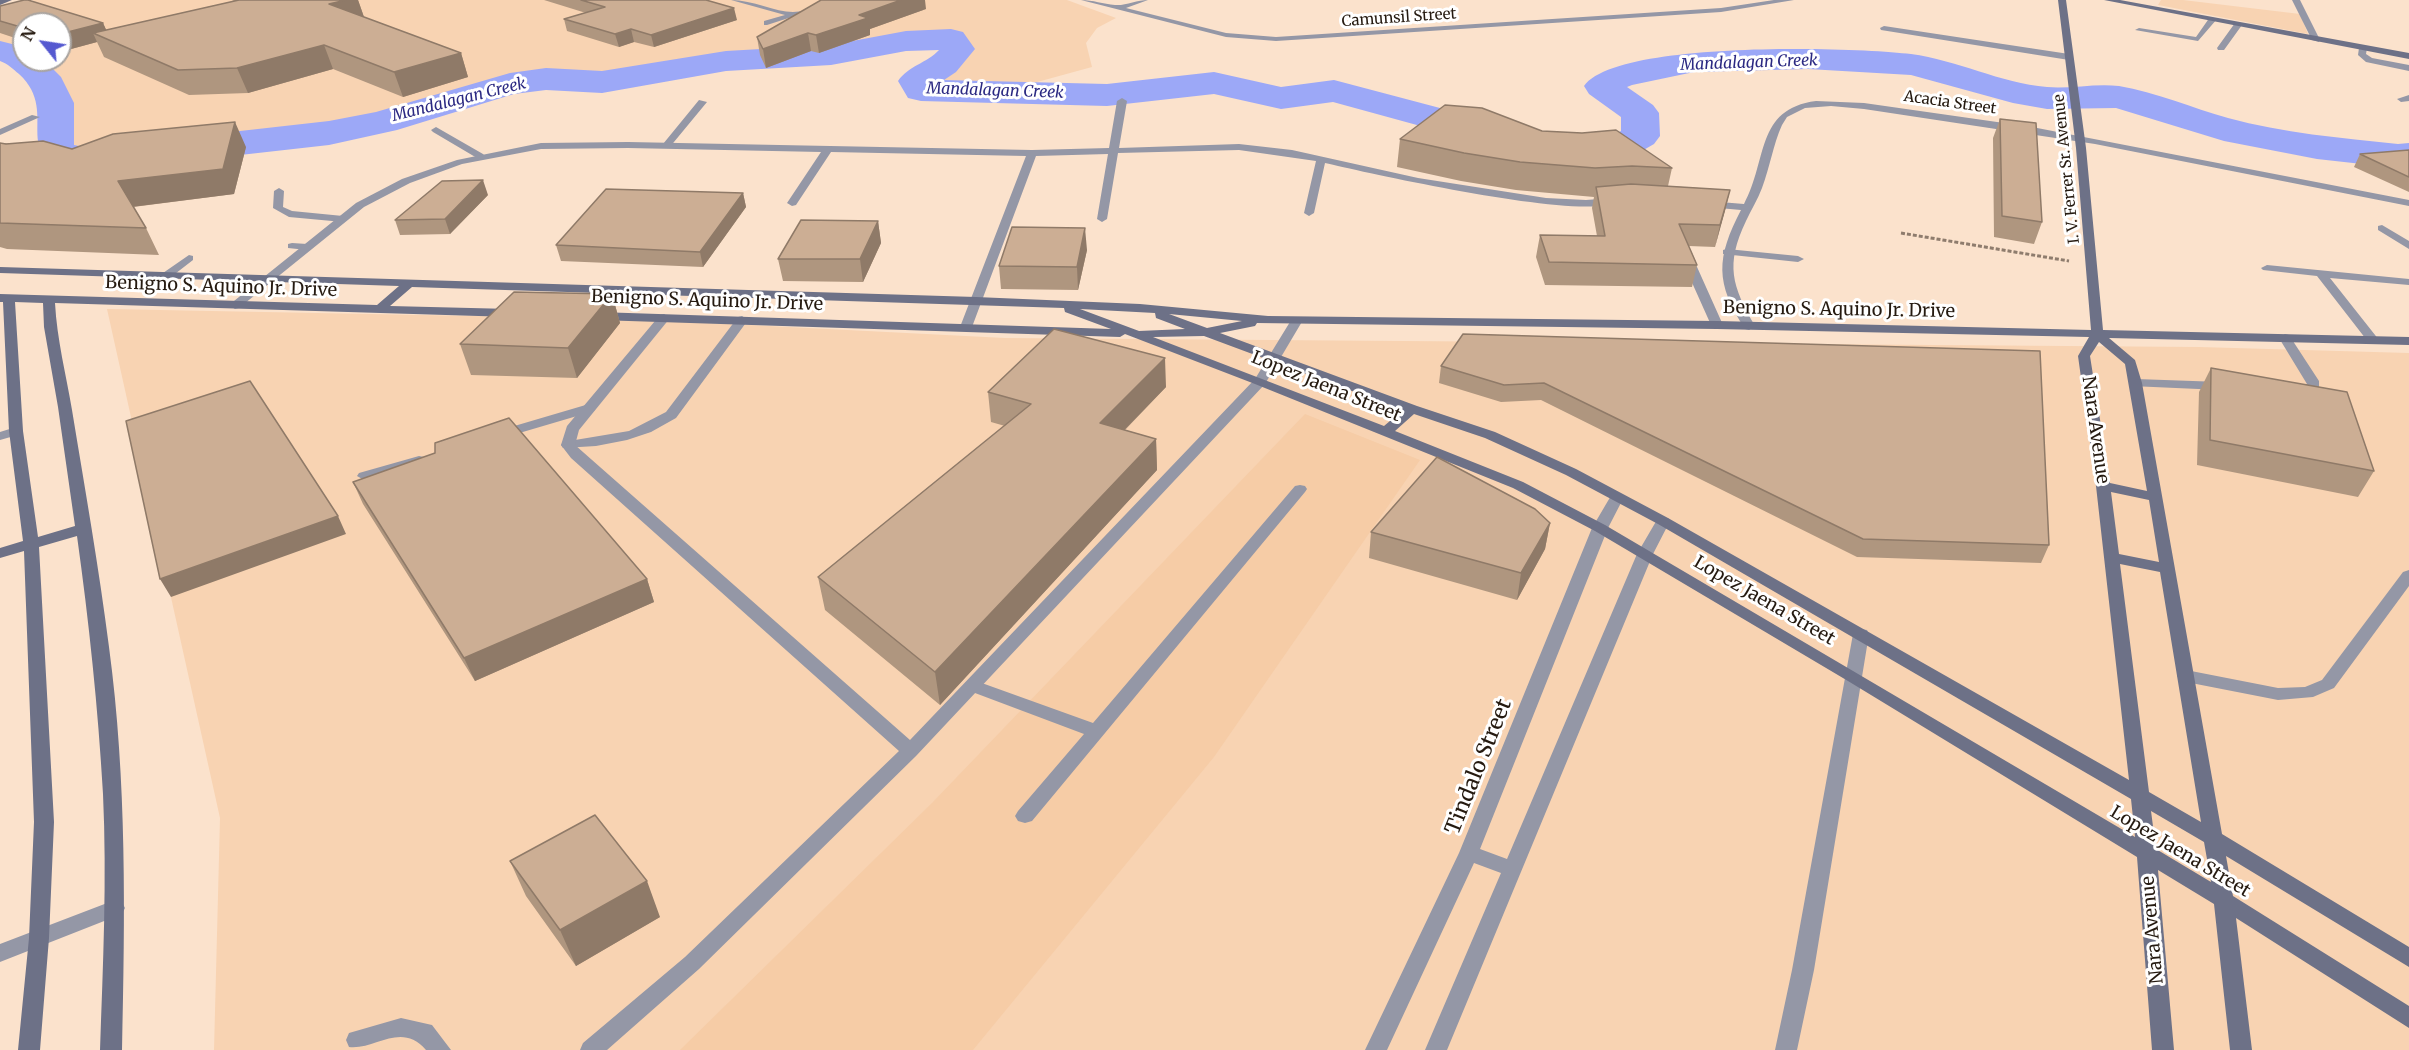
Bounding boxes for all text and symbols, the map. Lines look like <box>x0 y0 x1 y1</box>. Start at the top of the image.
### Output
street label: Camunsil Street <box>1341 5 1457 31</box>
north arrow <box>12 12 72 72</box>
text: N <box>16 24 40 44</box>
water label: Mandalagan Creek <box>1680 51 1818 75</box>
water label: Mandalagan Creek <box>390 74 528 126</box>
water label: Mandalagan Creek <box>926 79 1064 103</box>
street label: Acacia Street <box>1903 88 1997 118</box>
street label: I. V. Ferrer Sr. Avenue <box>2050 93 2084 245</box>
street label: Benigno S. Aquino Jr. Drive <box>105 272 337 302</box>
street label: Benigno S. Aquino Jr. Drive <box>591 286 823 316</box>
street label: Benigno S. Aquino Jr. Drive <box>1723 297 1955 323</box>
street label: Lopez Jaena Street <box>1248 347 1404 427</box>
street label: Nara Avenue <box>2077 375 2113 485</box>
street label: Lopez Jaena Street <box>1690 552 1838 650</box>
street label: Tindalo Street <box>1440 696 1518 838</box>
street label: Lopez Jaena Street <box>2106 802 2254 902</box>
street label: Nara Avenue <box>2138 875 2168 985</box>

